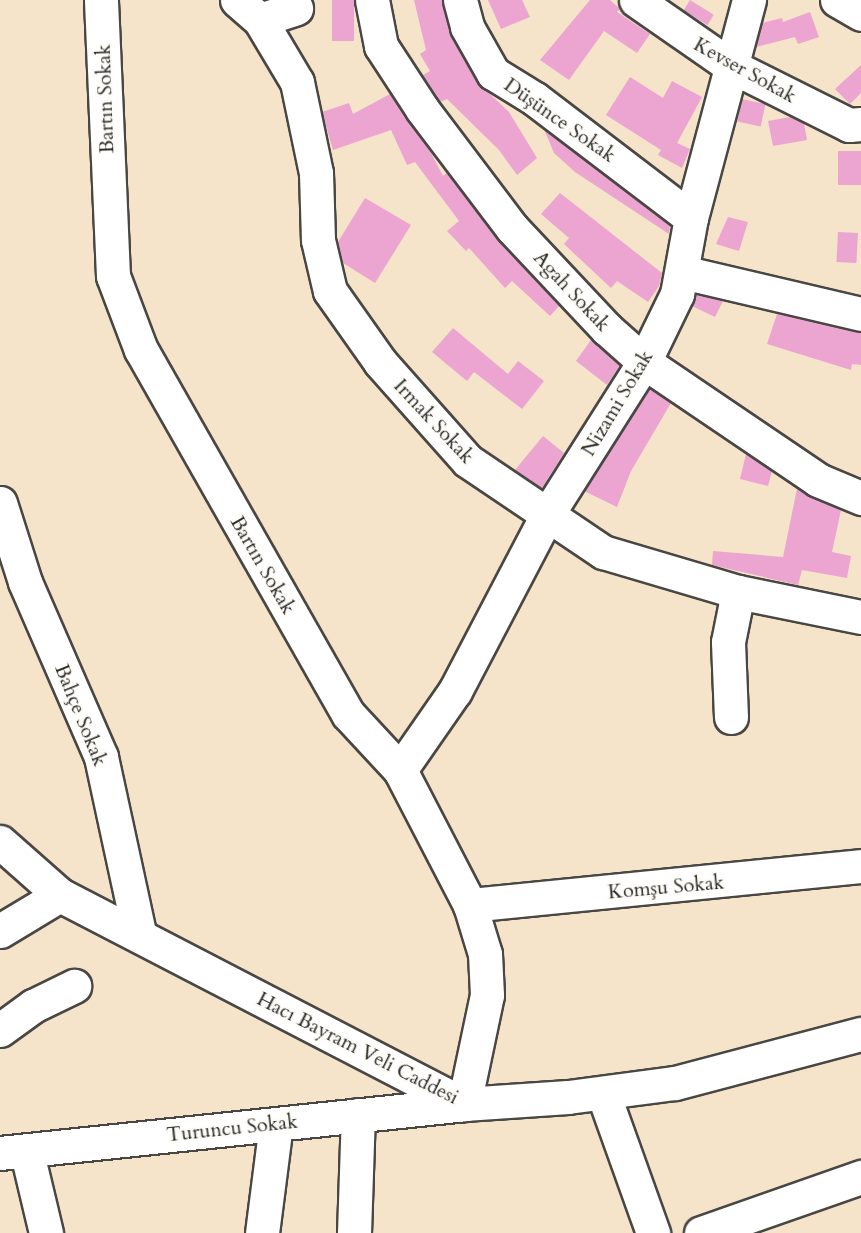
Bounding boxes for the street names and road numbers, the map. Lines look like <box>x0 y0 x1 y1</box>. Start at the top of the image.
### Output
street label: Kevser Sokak <box>690 32 800 108</box>
street label: Bartın Sokak <box>91 44 119 154</box>
street label: Düşünce Sokak <box>500 73 620 167</box>
street label: Agah Sokak <box>529 246 615 336</box>
street label: Nizami Sokak <box>576 346 658 460</box>
street label: Irmak Sokak <box>389 374 479 468</box>
street label: Bartın Sokak <box>225 512 301 618</box>
street label: Bahçe Sokak <box>50 661 112 769</box>
street label: Komşu Sokak <box>607 870 725 904</box>
street label: Hacı Bayram Veli Caddesi <box>253 987 463 1109</box>
street label: Turuncu Sokak <box>165 1109 299 1147</box>

